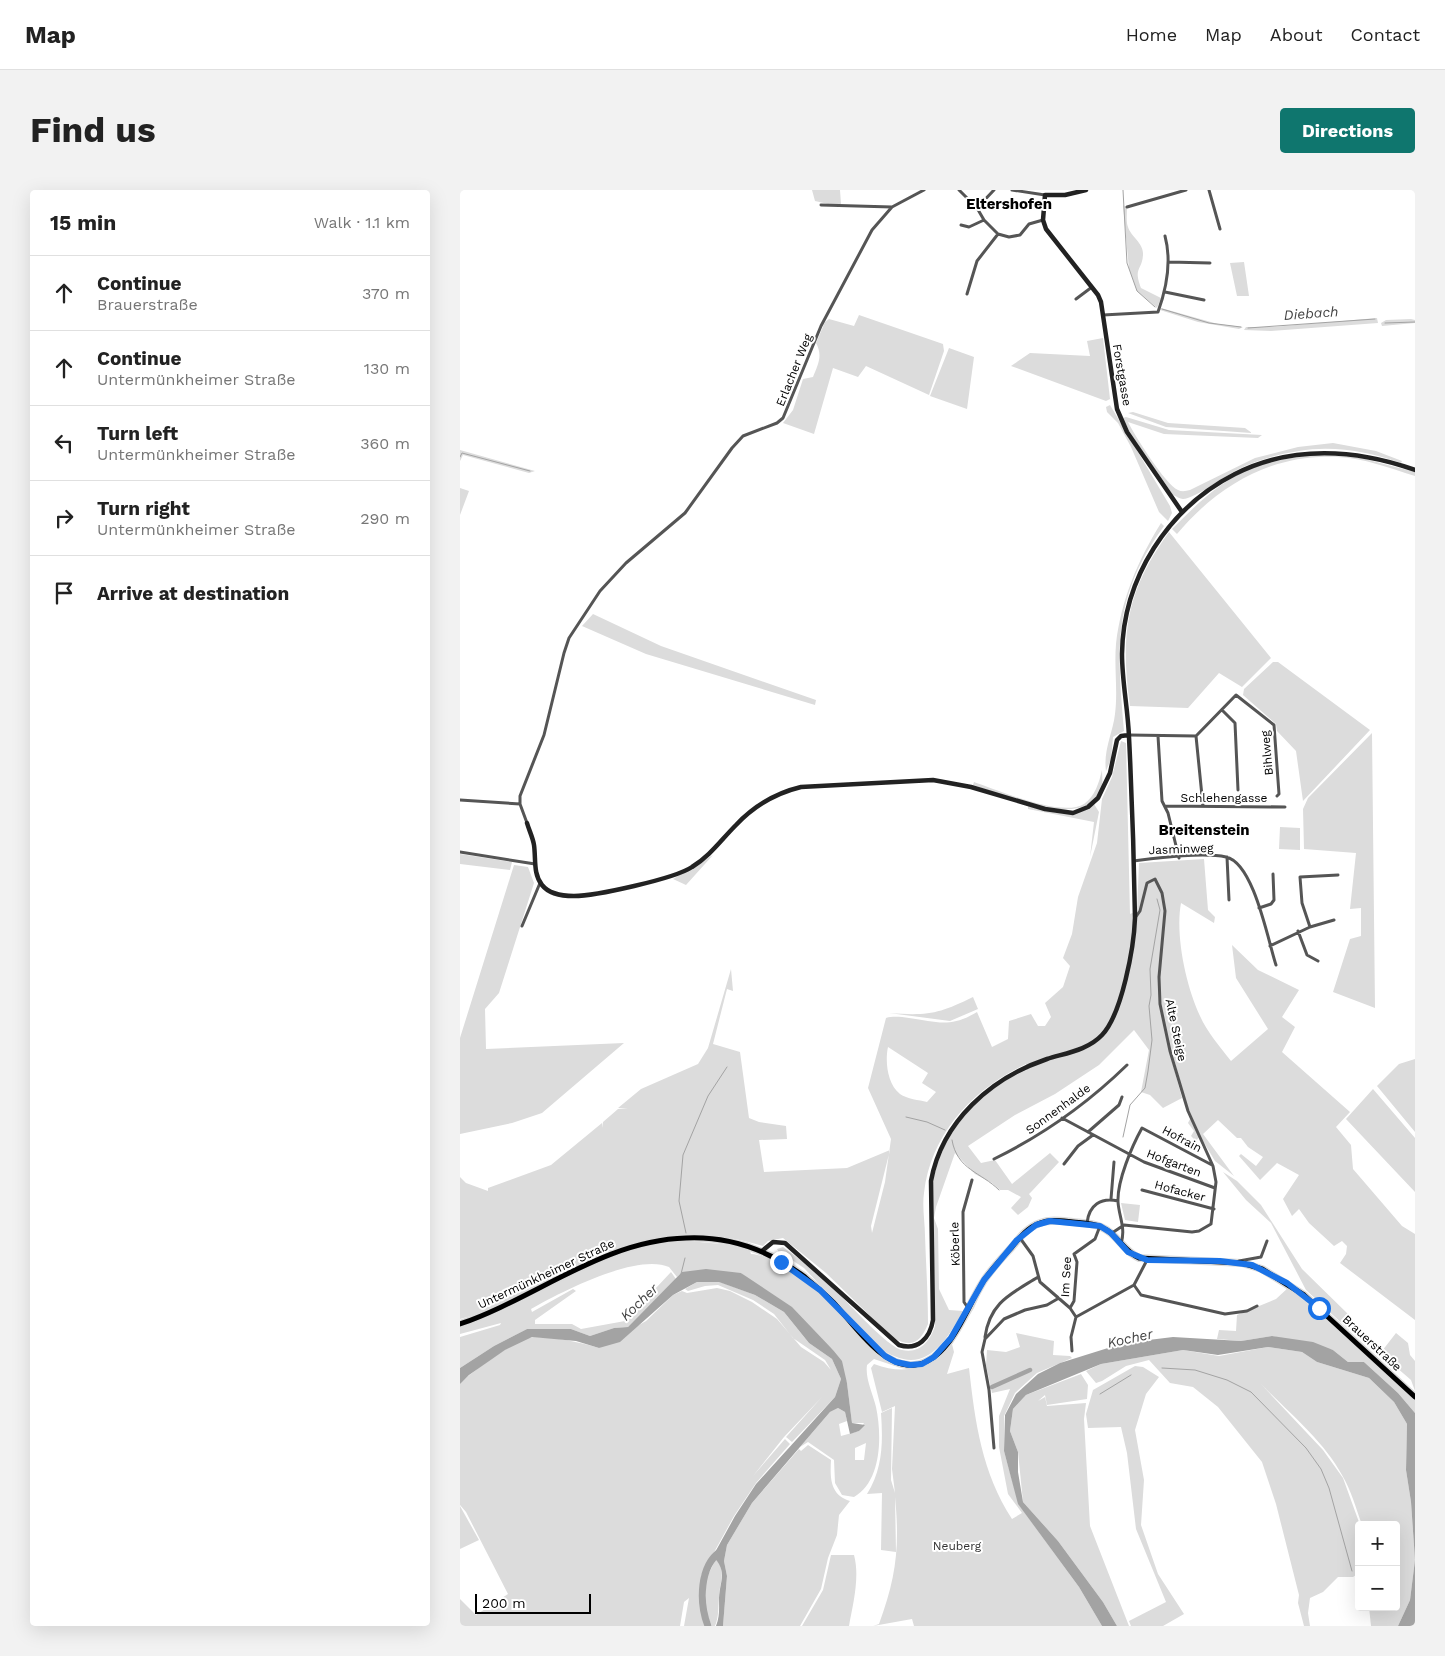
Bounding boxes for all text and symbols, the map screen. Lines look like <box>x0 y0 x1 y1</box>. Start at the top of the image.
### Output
text: Map <box>25 21 76 49</box>
text: Home <box>1126 24 1177 45</box>
text: Map <box>1205 24 1242 45</box>
text: About <box>1270 24 1322 45</box>
text: Contact <box>1350 24 1420 45</box>
button: Directions <box>1280 108 1415 153</box>
text: Find us <box>30 109 156 151</box>
district label: Eltershofen <box>966 195 1052 213</box>
text: 15 min <box>50 210 116 235</box>
text: Walk · 1.1 km <box>314 213 410 232</box>
text: Continue <box>97 272 181 295</box>
icon: ahead <box>50 279 78 307</box>
text: 370 m <box>362 284 410 303</box>
text: Brauerstraße <box>97 295 198 314</box>
water label: Diebach <box>1283 303 1339 323</box>
street label: Erlacher Weg <box>773 331 815 408</box>
street label: Forstgasse <box>1110 343 1134 407</box>
text: Continue <box>97 347 181 370</box>
icon: ahead <box>50 354 78 382</box>
text: 130 m <box>364 359 410 378</box>
text: Untermünkheimer Straße <box>97 370 296 389</box>
text: Turn left <box>97 422 178 445</box>
icon: left <box>50 429 78 457</box>
text: 360 m <box>360 434 410 453</box>
text: Untermünkheimer Straße <box>97 445 296 464</box>
text: Turn right <box>97 497 190 520</box>
icon: right <box>50 504 78 532</box>
text: 290 m <box>360 509 410 528</box>
text: Untermünkheimer Straße <box>97 520 296 539</box>
icon: arrive <box>50 579 78 607</box>
text: Arrive at destination <box>97 582 289 605</box>
street label: Bihlweg <box>1258 729 1276 776</box>
street label: Schlehengasse <box>1181 791 1268 805</box>
district label: Breitenstein <box>1158 821 1250 839</box>
street label: Jasminweg <box>1148 841 1214 857</box>
street label: Alte Steige <box>1163 997 1189 1063</box>
street label: Sonnenhalde <box>1023 1081 1093 1137</box>
street label: Hofrain <box>1160 1123 1204 1155</box>
street label: Hofgarten <box>1145 1146 1203 1180</box>
street label: Hofacker <box>1153 1177 1207 1205</box>
street label: Köberle <box>947 1221 963 1266</box>
street label: Untermünkheimer Straße <box>476 1236 616 1312</box>
route end <box>770 1251 793 1274</box>
street label: Im See <box>1058 1256 1074 1298</box>
water label: Kocher <box>617 1280 661 1324</box>
route start <box>1308 1297 1331 1320</box>
street label: Brauerstraße <box>1340 1312 1404 1374</box>
water label: Kocher <box>1106 1325 1155 1351</box>
map controls <box>1355 1521 1400 1611</box>
button: + <box>1355 1521 1400 1566</box>
park label: Neuberg <box>933 1539 982 1553</box>
button: − <box>1355 1566 1400 1611</box>
scale bar <box>475 1591 591 1614</box>
text: 200 m <box>482 1595 526 1611</box>

